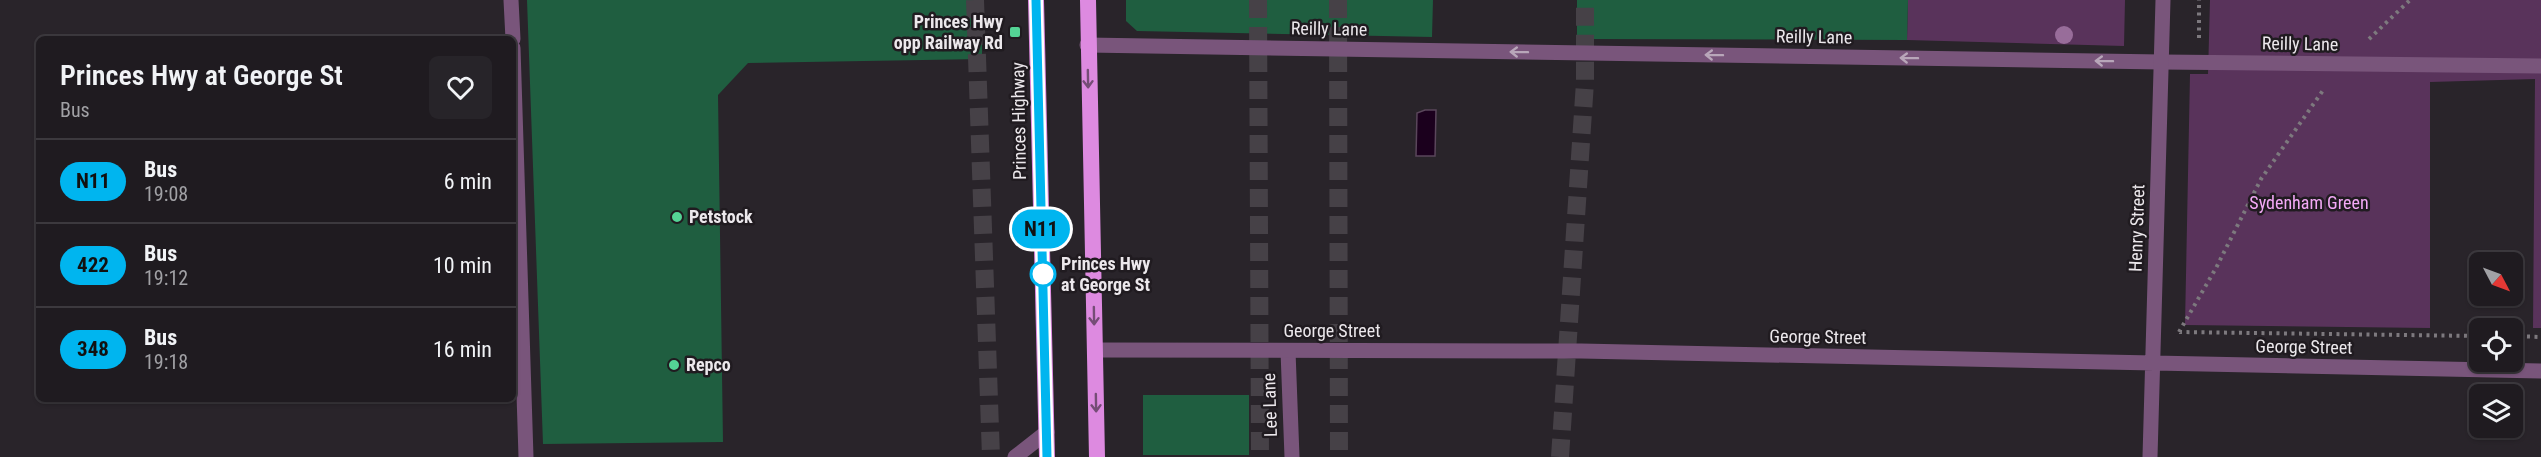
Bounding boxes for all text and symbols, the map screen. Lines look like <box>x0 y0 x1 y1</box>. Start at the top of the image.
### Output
place label: Princes Hwy opp Railway Rd <box>894 11 1003 53</box>
street label: Reilly Lane <box>1291 17 1367 40</box>
marker: Princes Hwy opp Railway Rd <box>1008 25 1022 39</box>
street label: Reilly Lane <box>1776 25 1852 48</box>
street label: Reilly Lane <box>2262 32 2338 55</box>
one-way arrow <box>1509 46 1529 58</box>
one-way arrow <box>1704 49 1724 61</box>
one-way arrow <box>1899 52 1919 64</box>
button: heart <box>429 56 492 119</box>
one-way arrow <box>2094 56 2114 67</box>
text: Princes Hwy at George St <box>60 59 343 92</box>
street label: Princes Highway <box>1007 61 1030 180</box>
one-way arrow <box>1082 69 1094 89</box>
text: Bus <box>60 98 90 122</box>
text: Bus <box>144 157 177 182</box>
text: N11 <box>76 169 110 193</box>
text: 6 min <box>444 169 492 194</box>
text: 19:08 <box>144 182 188 206</box>
street label: Henry Street <box>2124 184 2149 272</box>
park label: Sydenham Green <box>2249 192 2369 213</box>
place label: Petstock <box>689 206 753 227</box>
marker: Petstock <box>670 210 684 224</box>
line badge: N11 <box>1006 210 1076 248</box>
text: N11 <box>1024 217 1058 241</box>
text: Bus <box>144 241 177 266</box>
north arrow <box>2469 252 2523 306</box>
map controls <box>2469 252 2523 438</box>
text: 422 <box>77 253 109 277</box>
text: 10 min <box>433 253 492 278</box>
place label: Princes Hwy at George St <box>1061 253 1151 295</box>
marker: Princes Hwy at George St <box>1030 261 1056 287</box>
text: 19:12 <box>144 266 188 290</box>
one-way arrow <box>1088 306 1100 326</box>
button: locate <box>2469 318 2523 372</box>
street label: George Street <box>1283 320 1381 341</box>
text: Bus <box>144 325 177 350</box>
street label: George Street <box>1769 325 1867 348</box>
street label: George Street <box>2255 335 2353 358</box>
text: 348 <box>77 337 109 361</box>
text: 16 min <box>433 337 492 362</box>
text: 19:18 <box>144 350 188 374</box>
place label: Repco <box>686 354 731 375</box>
marker: Repco <box>667 358 681 372</box>
street label: Lee Lane <box>1258 373 1281 437</box>
button: layers <box>2469 384 2523 438</box>
one-way arrow <box>1090 393 1102 413</box>

